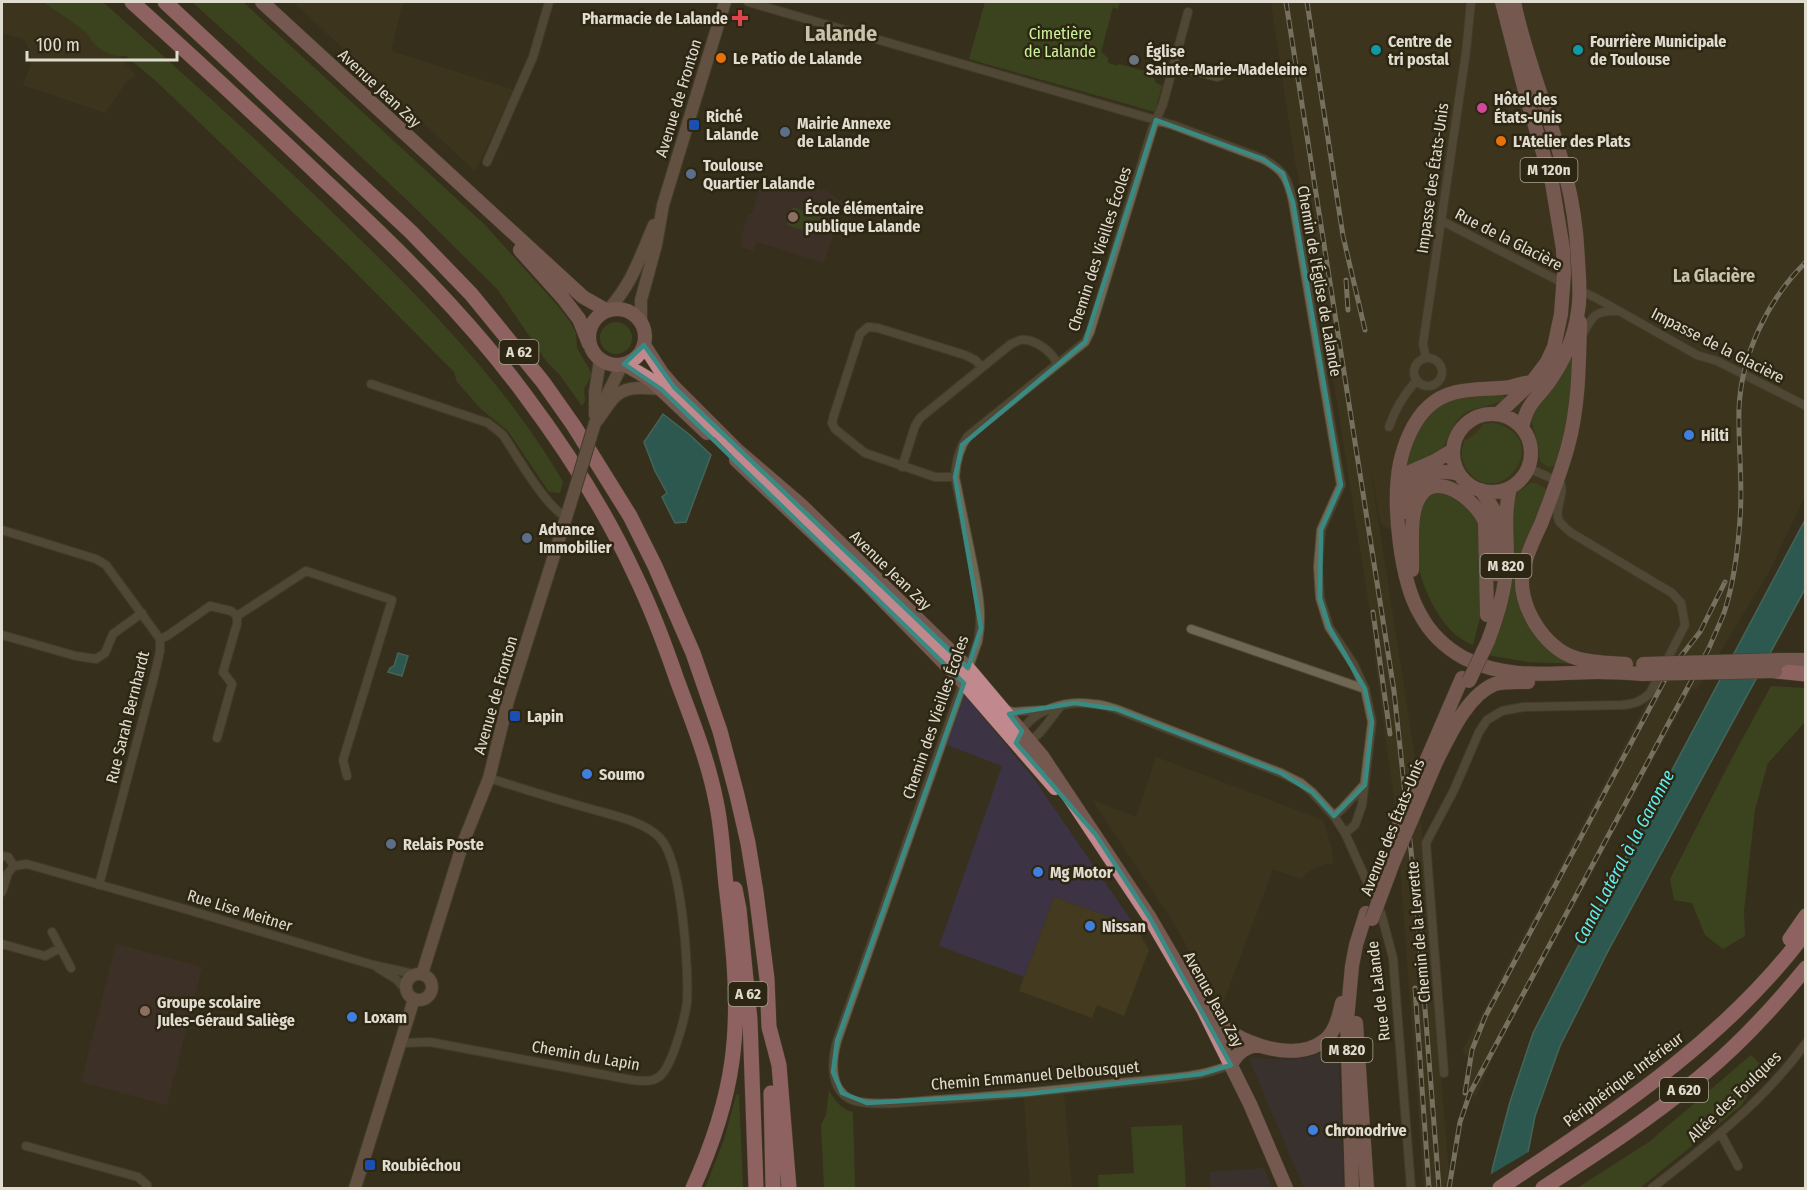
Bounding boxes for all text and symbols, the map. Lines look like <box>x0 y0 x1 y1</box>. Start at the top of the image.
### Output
place label: Pharmacie de Lalande <box>582 9 728 28</box>
marker: Pharmacie de Lalande <box>733 11 747 25</box>
district label: Lalande <box>805 20 877 47</box>
scale bar <box>27 24 177 62</box>
park label: Cimetière de Lalande <box>1024 24 1096 61</box>
place label: Centre de tri postal <box>1388 32 1452 69</box>
place label: Fourrière Municipale de Toulouse <box>1590 32 1726 69</box>
text: 100 m <box>36 34 80 56</box>
street label: Avenue de Fronton <box>652 37 705 159</box>
place label: Église Sainte-Marie-Madeleine <box>1146 41 1307 79</box>
marker: Centre de tri postal <box>1369 43 1383 57</box>
marker: Fourrière Municipale de Toulouse <box>1571 43 1585 57</box>
street label: Avenue Jean Zay <box>334 45 426 132</box>
place label: Le Patio de Lalande <box>733 49 862 68</box>
marker: Le Patio de Lalande <box>714 51 728 65</box>
marker: Église Sainte-Marie-Madeleine <box>1127 53 1141 67</box>
place label: Hôtel des États-Unis <box>1494 90 1562 127</box>
marker: Hôtel des États-Unis <box>1475 101 1489 115</box>
street label: Impasse des États-Unis <box>1413 102 1452 254</box>
place label: Riché Lalande <box>706 107 759 144</box>
place label: Mairie Annexe de Lalande <box>797 114 891 151</box>
marker: Riché Lalande <box>687 118 701 132</box>
marker: Mairie Annexe de Lalande <box>778 125 792 139</box>
place label: L'Atelier des Plats <box>1513 132 1631 151</box>
marker: L'Atelier des Plats <box>1494 134 1508 148</box>
place label: Toulouse Quartier Lalande <box>703 156 815 193</box>
road number: M 120n <box>1520 158 1578 182</box>
street label: Chemin des Vieilles Écoles <box>1064 164 1135 334</box>
marker: Toulouse Quartier Lalande <box>684 167 698 181</box>
street label: Chemin de l'Église de Lalande <box>1293 184 1346 378</box>
place label: École élémentaire publique Lalande <box>805 198 924 236</box>
street label: Rue de la Glacière <box>1452 204 1566 275</box>
marker: École élémentaire publique Lalande <box>786 210 800 224</box>
district label: La Glacière <box>1673 265 1755 287</box>
street label: Impasse de la Glacière <box>1648 304 1788 387</box>
road number: A 62 <box>500 340 538 364</box>
place label: Hilti <box>1701 426 1729 445</box>
marker: Hilti <box>1682 428 1696 442</box>
place label: Advance Immobilier <box>538 520 612 557</box>
street label: Avenue Jean Zay <box>846 527 936 615</box>
marker: Advance Immobilier <box>520 531 534 545</box>
road number: M 820 <box>1480 554 1532 578</box>
street label: Chemin des Vieilles Écoles <box>899 633 972 802</box>
street label: Avenue de Fronton <box>469 634 521 757</box>
street label: Rue Sarah Bernhardt <box>102 648 153 785</box>
place label: Lapin <box>527 707 564 726</box>
marker: Lapin <box>508 709 522 723</box>
street label: Avenue des États-Unis <box>1356 756 1429 898</box>
place label: Soumo <box>599 765 645 784</box>
water label: Canal Latéral à la Garonne <box>1569 766 1680 948</box>
marker: Soumo <box>580 767 594 781</box>
place label: Relais Poste <box>403 835 484 854</box>
marker: Relais Poste <box>384 837 398 851</box>
street label: Chemin de la Levrette <box>1403 860 1434 1003</box>
place label: Mg Motor <box>1050 863 1113 882</box>
marker: Mg Motor <box>1031 865 1045 879</box>
street label: Rue Lise Meitner <box>185 885 295 936</box>
place label: Nissan <box>1102 917 1146 936</box>
marker: Nissan <box>1083 919 1097 933</box>
street label: Rue de Lalande <box>1363 940 1394 1042</box>
street label: Avenue Jean Zay <box>1180 948 1248 1051</box>
road number: A 62 <box>728 982 768 1006</box>
place label: Groupe scolaire Jules-Géraud Saliège <box>156 993 295 1030</box>
marker: Groupe scolaire Jules-Géraud Saliège <box>138 1004 152 1018</box>
place label: Loxam <box>364 1008 407 1027</box>
marker: Loxam <box>345 1010 359 1024</box>
street label: Périphérique Intérieur <box>1559 1028 1687 1131</box>
street label: Chemin du Lapin <box>530 1037 641 1074</box>
road number: M 820 <box>1322 1038 1372 1062</box>
street label: Allée des Foulques <box>1684 1047 1785 1146</box>
street label: Chemin Emmanuel Delbousquet <box>930 1057 1141 1094</box>
road number: A 620 <box>1660 1078 1708 1102</box>
place label: Chronodrive <box>1325 1121 1407 1140</box>
marker: Chronodrive <box>1306 1123 1320 1137</box>
place label: Roubiéchou <box>382 1156 461 1175</box>
marker: Roubiéchou <box>363 1158 377 1172</box>

